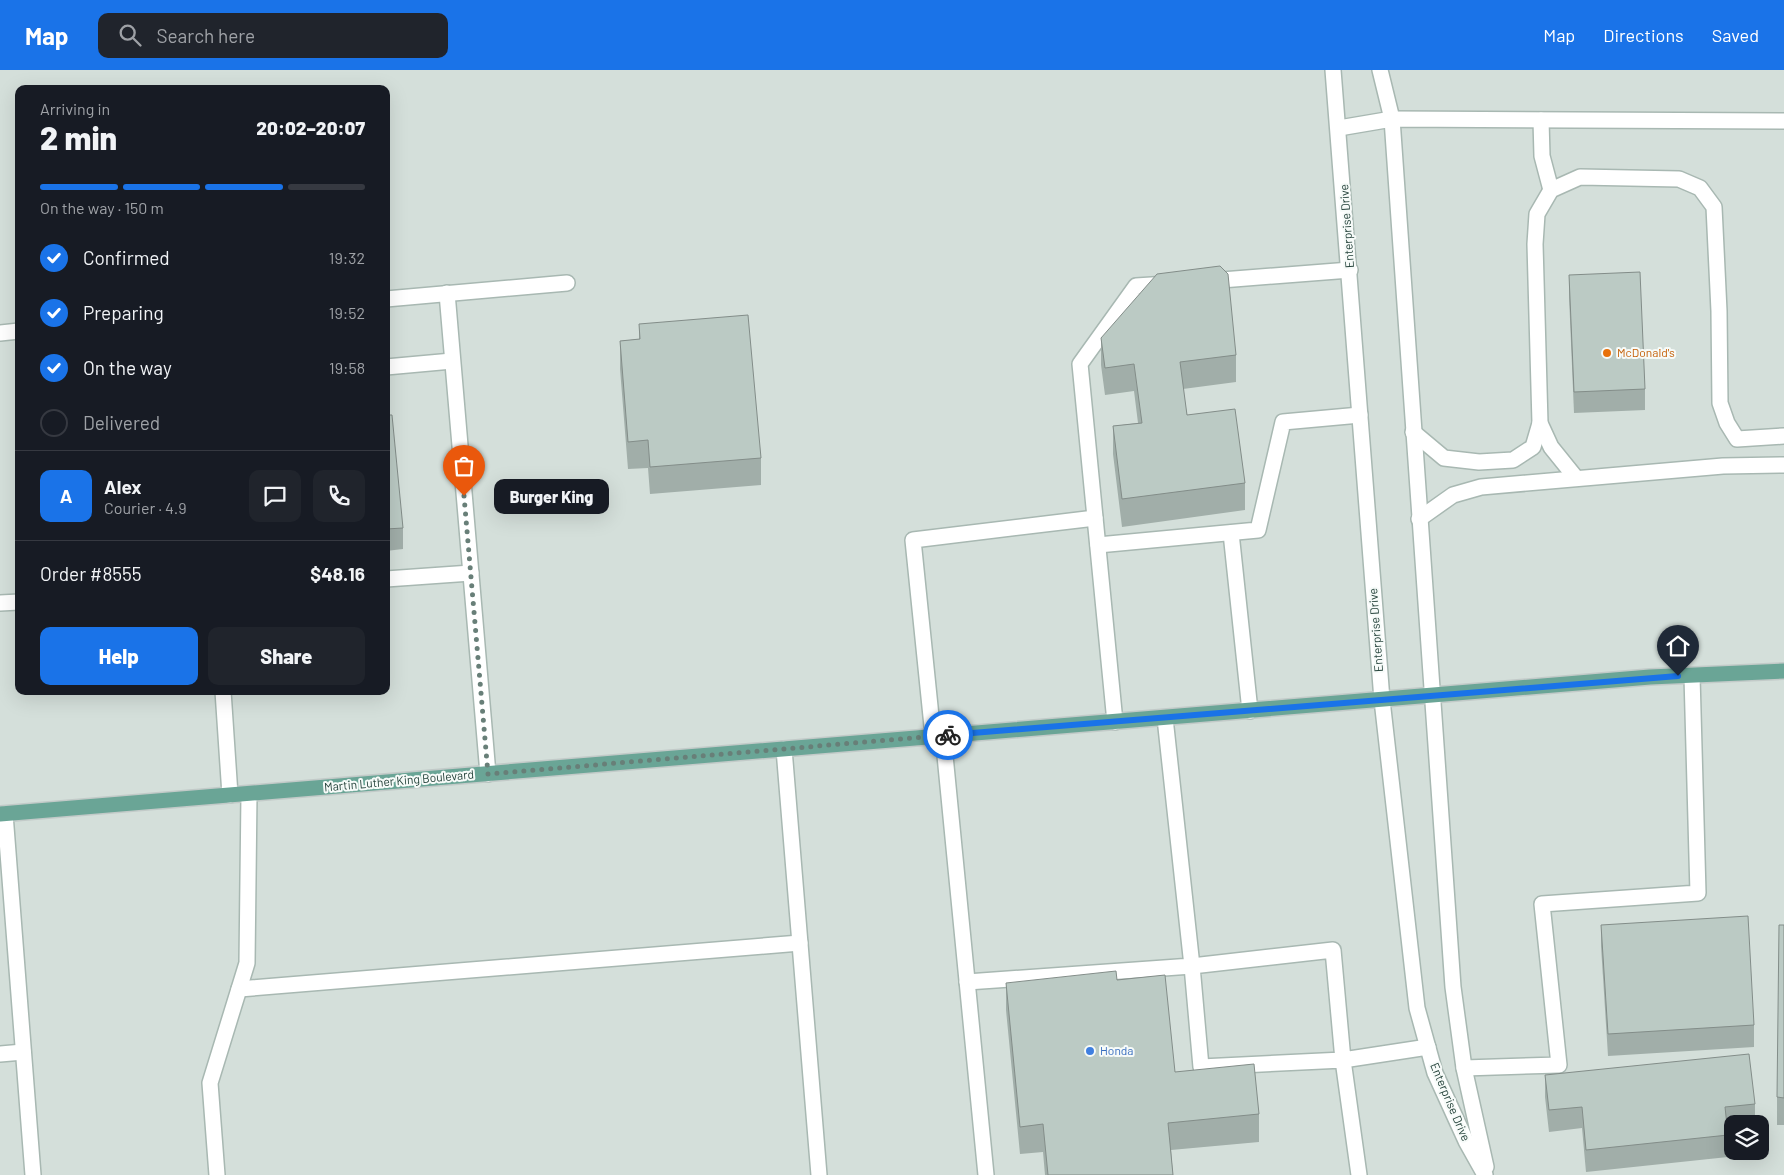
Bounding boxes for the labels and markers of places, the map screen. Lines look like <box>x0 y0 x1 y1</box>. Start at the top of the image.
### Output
place label: McDonald's <box>1617 345 1675 359</box>
marker: McDonald's <box>1601 347 1613 359</box>
pin <box>443 445 485 496</box>
callout: Burger King <box>494 478 609 514</box>
pin <box>1657 625 1699 676</box>
place label: Honda <box>1100 1043 1133 1057</box>
marker: Honda <box>1084 1045 1096 1057</box>

